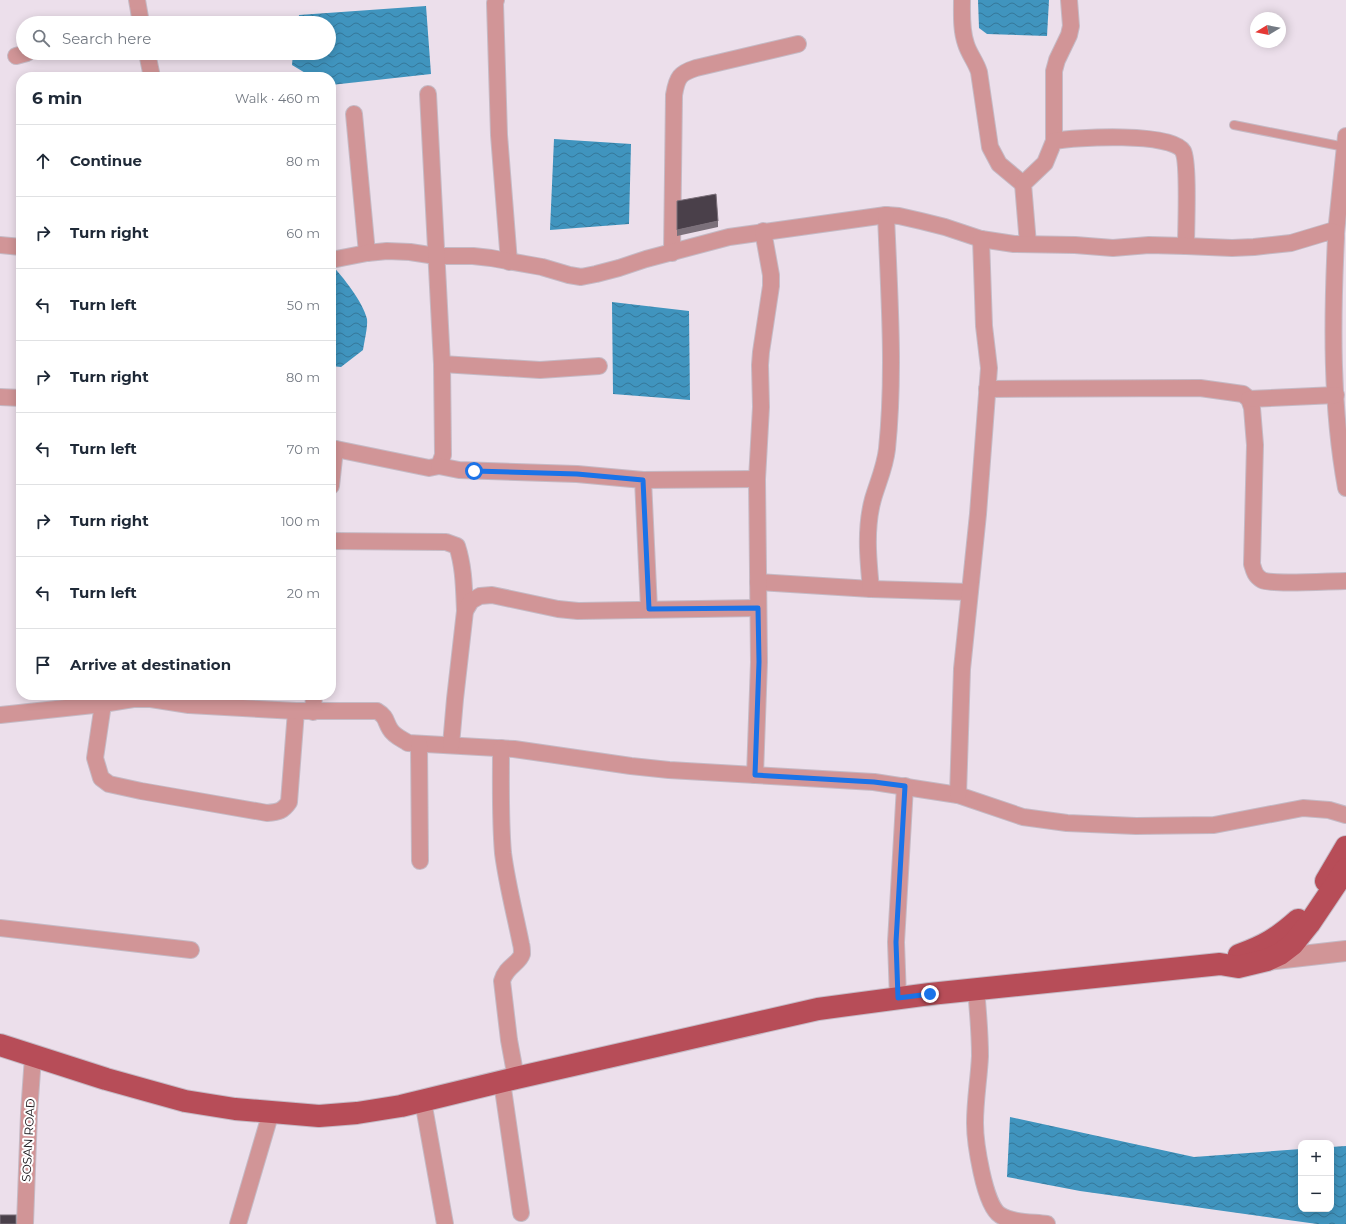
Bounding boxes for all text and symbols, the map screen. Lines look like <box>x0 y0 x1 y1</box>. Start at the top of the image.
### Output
north arrow <box>1250 12 1286 48</box>
search box <box>16 16 336 60</box>
icon: search <box>30 27 52 49</box>
text: Search here <box>62 29 151 48</box>
text: 6 min <box>32 88 82 108</box>
text: Walk · 460 m <box>235 90 320 106</box>
icon: ahead <box>32 150 54 172</box>
text: Continue <box>70 151 142 170</box>
text: 80 m <box>286 153 320 169</box>
icon: right <box>32 222 54 244</box>
text: Turn right <box>70 223 149 242</box>
text: 60 m <box>286 225 320 241</box>
icon: left <box>32 294 54 316</box>
text: Turn left <box>70 295 137 314</box>
text: 50 m <box>287 297 320 313</box>
icon: right <box>32 366 54 388</box>
text: Turn right <box>70 367 149 386</box>
text: 80 m <box>286 369 320 385</box>
icon: left <box>32 438 54 460</box>
text: Turn left <box>70 439 137 458</box>
text: 70 m <box>287 441 320 457</box>
route start <box>465 462 483 480</box>
icon: right <box>32 510 54 532</box>
text: Turn right <box>70 511 149 530</box>
text: 100 m <box>281 513 320 529</box>
icon: left <box>32 582 54 604</box>
text: Turn left <box>70 583 137 602</box>
text: 20 m <box>287 585 320 601</box>
icon: arrive <box>32 654 54 676</box>
text: Arrive at destination <box>70 655 231 674</box>
route end <box>921 985 939 1003</box>
street label: SOSAN ROAD <box>18 1098 38 1182</box>
map controls <box>1298 1140 1334 1212</box>
button: + <box>1298 1140 1334 1176</box>
button: − <box>1298 1176 1334 1212</box>

